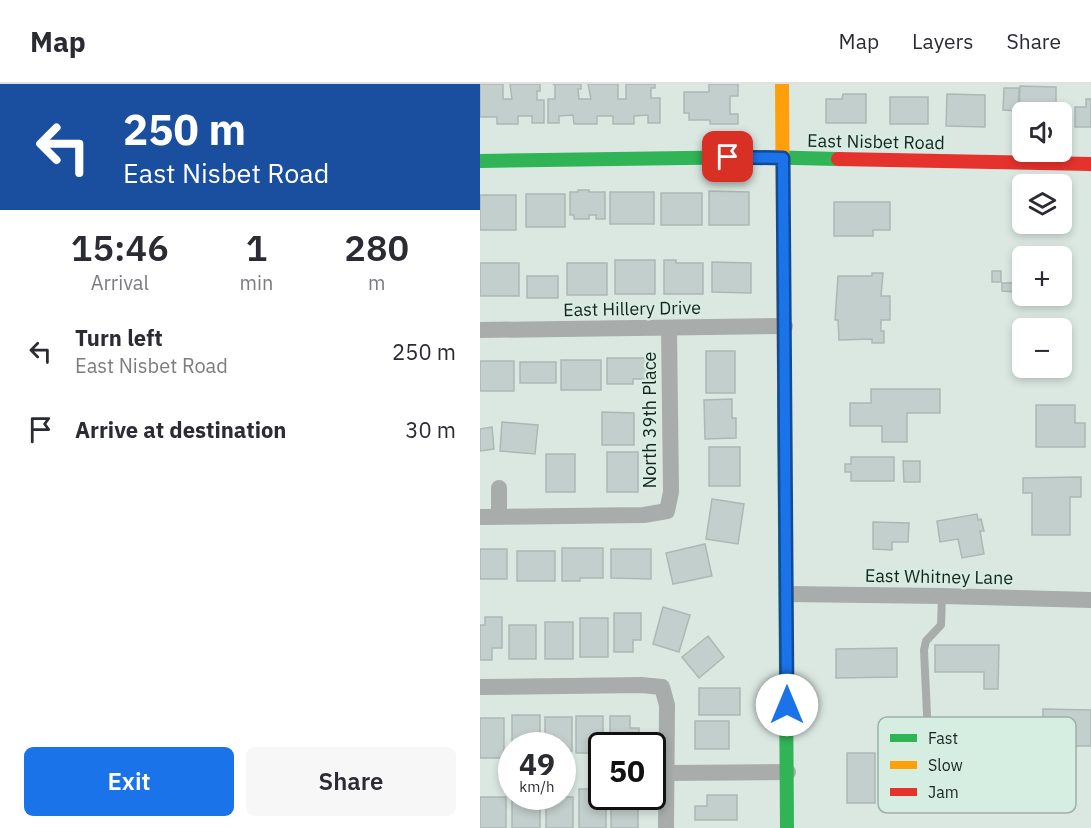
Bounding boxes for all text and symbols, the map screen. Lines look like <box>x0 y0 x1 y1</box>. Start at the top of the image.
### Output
text: Map <box>30 23 86 60</box>
text: Map <box>839 27 879 55</box>
text: Layers <box>912 27 974 55</box>
text: Share <box>1007 27 1061 55</box>
text: 250 m <box>123 102 246 157</box>
map controls <box>1012 102 1072 378</box>
button: sound <box>1012 102 1072 162</box>
icon: left <box>24 108 102 186</box>
street label: East Nisbet Road <box>807 129 945 154</box>
pin <box>702 131 753 182</box>
icon: arrive <box>711 140 744 173</box>
text: East Nisbet Road <box>123 155 329 190</box>
button: layers <box>1012 174 1072 234</box>
text: 15:46 <box>71 224 169 271</box>
text: 1 <box>246 224 267 271</box>
text: 280 <box>344 224 409 271</box>
button: + <box>1012 246 1072 306</box>
text: Arrival <box>91 269 149 296</box>
text: min <box>240 269 273 296</box>
text: m <box>368 269 385 296</box>
street label: East Hillery Drive <box>563 296 701 321</box>
button: − <box>1012 318 1072 378</box>
text: Turn left <box>75 323 163 352</box>
icon: left <box>24 335 57 368</box>
text: 250 m <box>392 337 456 366</box>
street label: North 39th Place <box>638 351 661 488</box>
text: East Nisbet Road <box>75 352 228 379</box>
icon: arrive <box>24 413 57 446</box>
text: Arrive at destination <box>75 415 286 444</box>
text: 30 m <box>405 415 456 444</box>
street label: East Whitney Lane <box>865 564 1013 589</box>
position arrow <box>755 673 819 737</box>
legend <box>878 717 1076 813</box>
text: Fast <box>928 728 958 748</box>
speed limit sign: 50 <box>588 732 666 810</box>
text: 49 <box>519 744 555 783</box>
button: Exit <box>24 747 234 816</box>
button: Share <box>246 747 456 816</box>
text: Slow <box>928 755 963 775</box>
text: km/h <box>519 777 555 796</box>
text: Jam <box>928 782 959 802</box>

